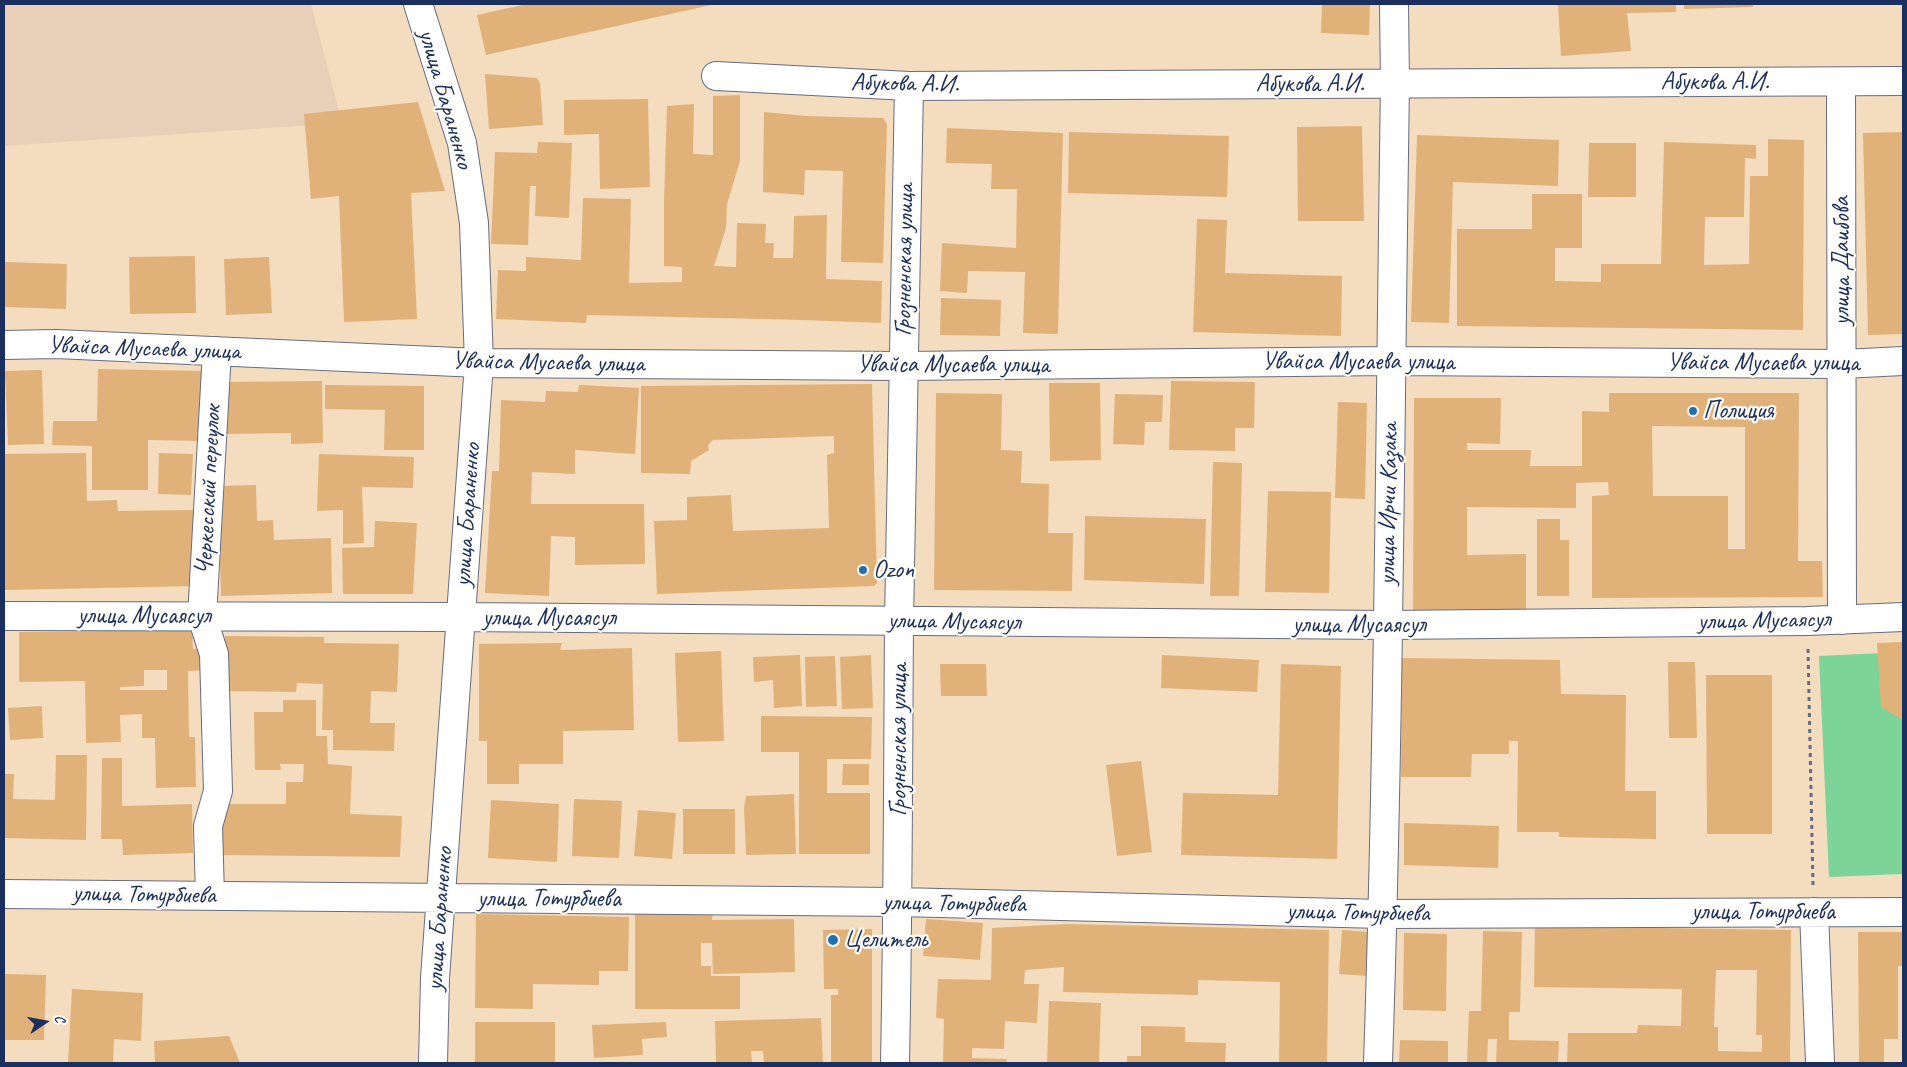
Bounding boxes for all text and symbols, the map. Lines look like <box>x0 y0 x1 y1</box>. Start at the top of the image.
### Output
street label: улица Бараненко <box>411 26 479 172</box>
street label: Абукова А.И. <box>1661 67 1769 97</box>
street label: Абукова А.И. <box>851 68 959 100</box>
street label: Абукова А.И. <box>1256 69 1364 99</box>
street label: Грозненская улица <box>889 184 921 336</box>
street label: улица Даибова <box>1827 197 1857 325</box>
street label: Увайса Мусаева улица <box>47 331 241 367</box>
street label: Увайса Мусаева улица <box>451 346 645 380</box>
street label: Увайса Мусаева улица <box>1262 347 1454 377</box>
street label: Увайса Мусаева улица <box>1667 348 1859 378</box>
street label: Увайса Мусаева улица <box>857 350 1049 380</box>
place label: Полиция <box>1703 396 1774 426</box>
street label: Черкесский переулок <box>190 404 228 576</box>
marker: Полиция <box>1687 405 1699 417</box>
street label: улица Ирчи Казака <box>1373 423 1405 585</box>
street label: улица Бараненко <box>448 442 488 588</box>
place label: Ozon <box>873 555 914 585</box>
marker: Ozon <box>857 564 869 576</box>
street label: улица Мусаясул <box>78 601 210 631</box>
street label: улица Мусаясул <box>483 603 615 633</box>
street label: улица Мусаясул <box>1697 605 1831 637</box>
street label: улица Мусаясул <box>887 606 1021 638</box>
street label: улица Мусаясул <box>1293 610 1425 640</box>
street label: Грозненская улица <box>884 664 914 816</box>
street label: улица Бараненко <box>420 846 460 992</box>
street label: улица Тотурбиева <box>72 879 216 911</box>
street label: улица Тотурбиева <box>477 884 621 914</box>
street label: улица Тотурбиева <box>882 888 1026 920</box>
street label: улица Тотурбиева <box>1286 897 1430 929</box>
street label: улица Тотурбиева <box>1691 897 1835 927</box>
place label: Целитель <box>844 925 928 955</box>
marker: Целитель <box>826 933 840 947</box>
north arrow <box>20 997 70 1047</box>
text: С <box>51 1014 69 1024</box>

